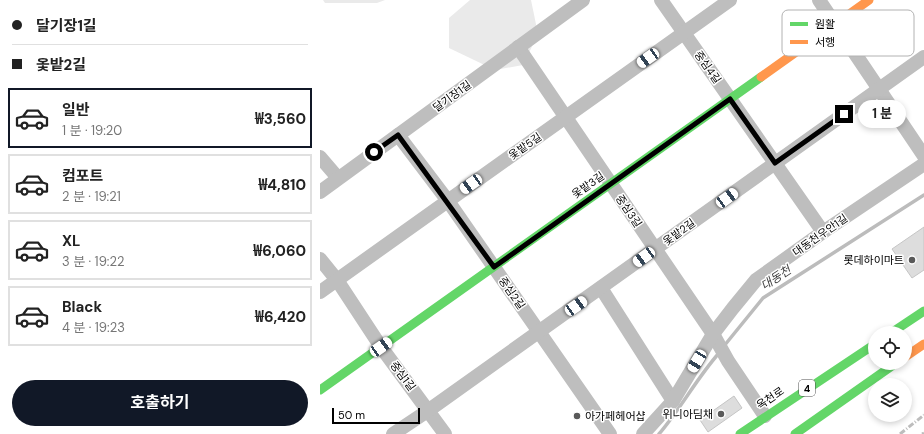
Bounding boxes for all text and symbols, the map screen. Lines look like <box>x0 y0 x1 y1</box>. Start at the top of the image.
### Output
legend <box>782 10 914 56</box>
text: 달기장1길 <box>36 16 97 36</box>
text: 원활 <box>815 17 835 31</box>
text: 서행 <box>815 35 835 49</box>
car <box>635 46 661 70</box>
street label: 중심4길 <box>692 48 724 86</box>
text: 옻밭2길 <box>36 55 86 75</box>
street label: 달기장1길 <box>430 77 474 115</box>
icon: car <box>14 100 50 136</box>
text: 일반 <box>62 100 90 120</box>
callout: 1 분 <box>858 100 906 128</box>
route end <box>835 105 853 123</box>
text: 1 분 <box>872 105 892 122</box>
text: ₩3,560 <box>255 109 306 129</box>
text: 1 분 · 19:20 <box>62 122 122 139</box>
street label: 옻밭5길 <box>506 130 544 162</box>
route start <box>365 143 383 161</box>
icon: car <box>14 166 50 202</box>
text: 컴포트 <box>62 166 103 186</box>
street label: 옻밭3길 <box>569 169 607 201</box>
car <box>458 172 484 196</box>
text: ₩4,810 <box>258 175 306 195</box>
car <box>714 186 740 210</box>
text: 2 분 · 19:21 <box>62 188 121 205</box>
street label: 중심3길 <box>613 192 645 230</box>
street label: 대동천우안1길 <box>790 211 850 259</box>
street label: 옻밭2길 <box>660 216 698 248</box>
text: XL <box>62 231 80 251</box>
icon: car <box>14 232 50 268</box>
text: ₩6,060 <box>253 241 306 261</box>
car <box>631 245 657 269</box>
text: 3 분 · 19:22 <box>62 253 124 270</box>
place label: 롯데하이마트 <box>843 253 904 267</box>
marker: 롯데하이마트 <box>907 255 917 265</box>
water label: 대동천 <box>758 261 796 294</box>
street label: 중심2길 <box>496 274 528 312</box>
car <box>563 294 589 318</box>
text: Black <box>62 297 102 317</box>
icon: car <box>14 298 50 334</box>
text: ₩6,420 <box>255 307 306 327</box>
text: 4 분 · 19:23 <box>62 319 125 336</box>
map controls <box>868 326 912 422</box>
button: locate <box>868 326 912 370</box>
car <box>368 335 394 359</box>
car <box>686 348 708 374</box>
street label: 중심1길 <box>387 358 419 394</box>
button: layers <box>868 378 912 422</box>
button: 호출하기 <box>12 380 308 426</box>
road number: 4 <box>799 380 815 396</box>
street label: 옥천로 <box>753 384 787 412</box>
scale bar <box>332 406 420 425</box>
place label: 위니아딤채 <box>662 407 713 421</box>
text: 50 m <box>338 408 365 422</box>
place label: 아가페헤어샵 <box>585 409 646 423</box>
marker: 위니아딤채 <box>716 409 726 419</box>
marker: 아가페헤어샵 <box>572 411 582 421</box>

